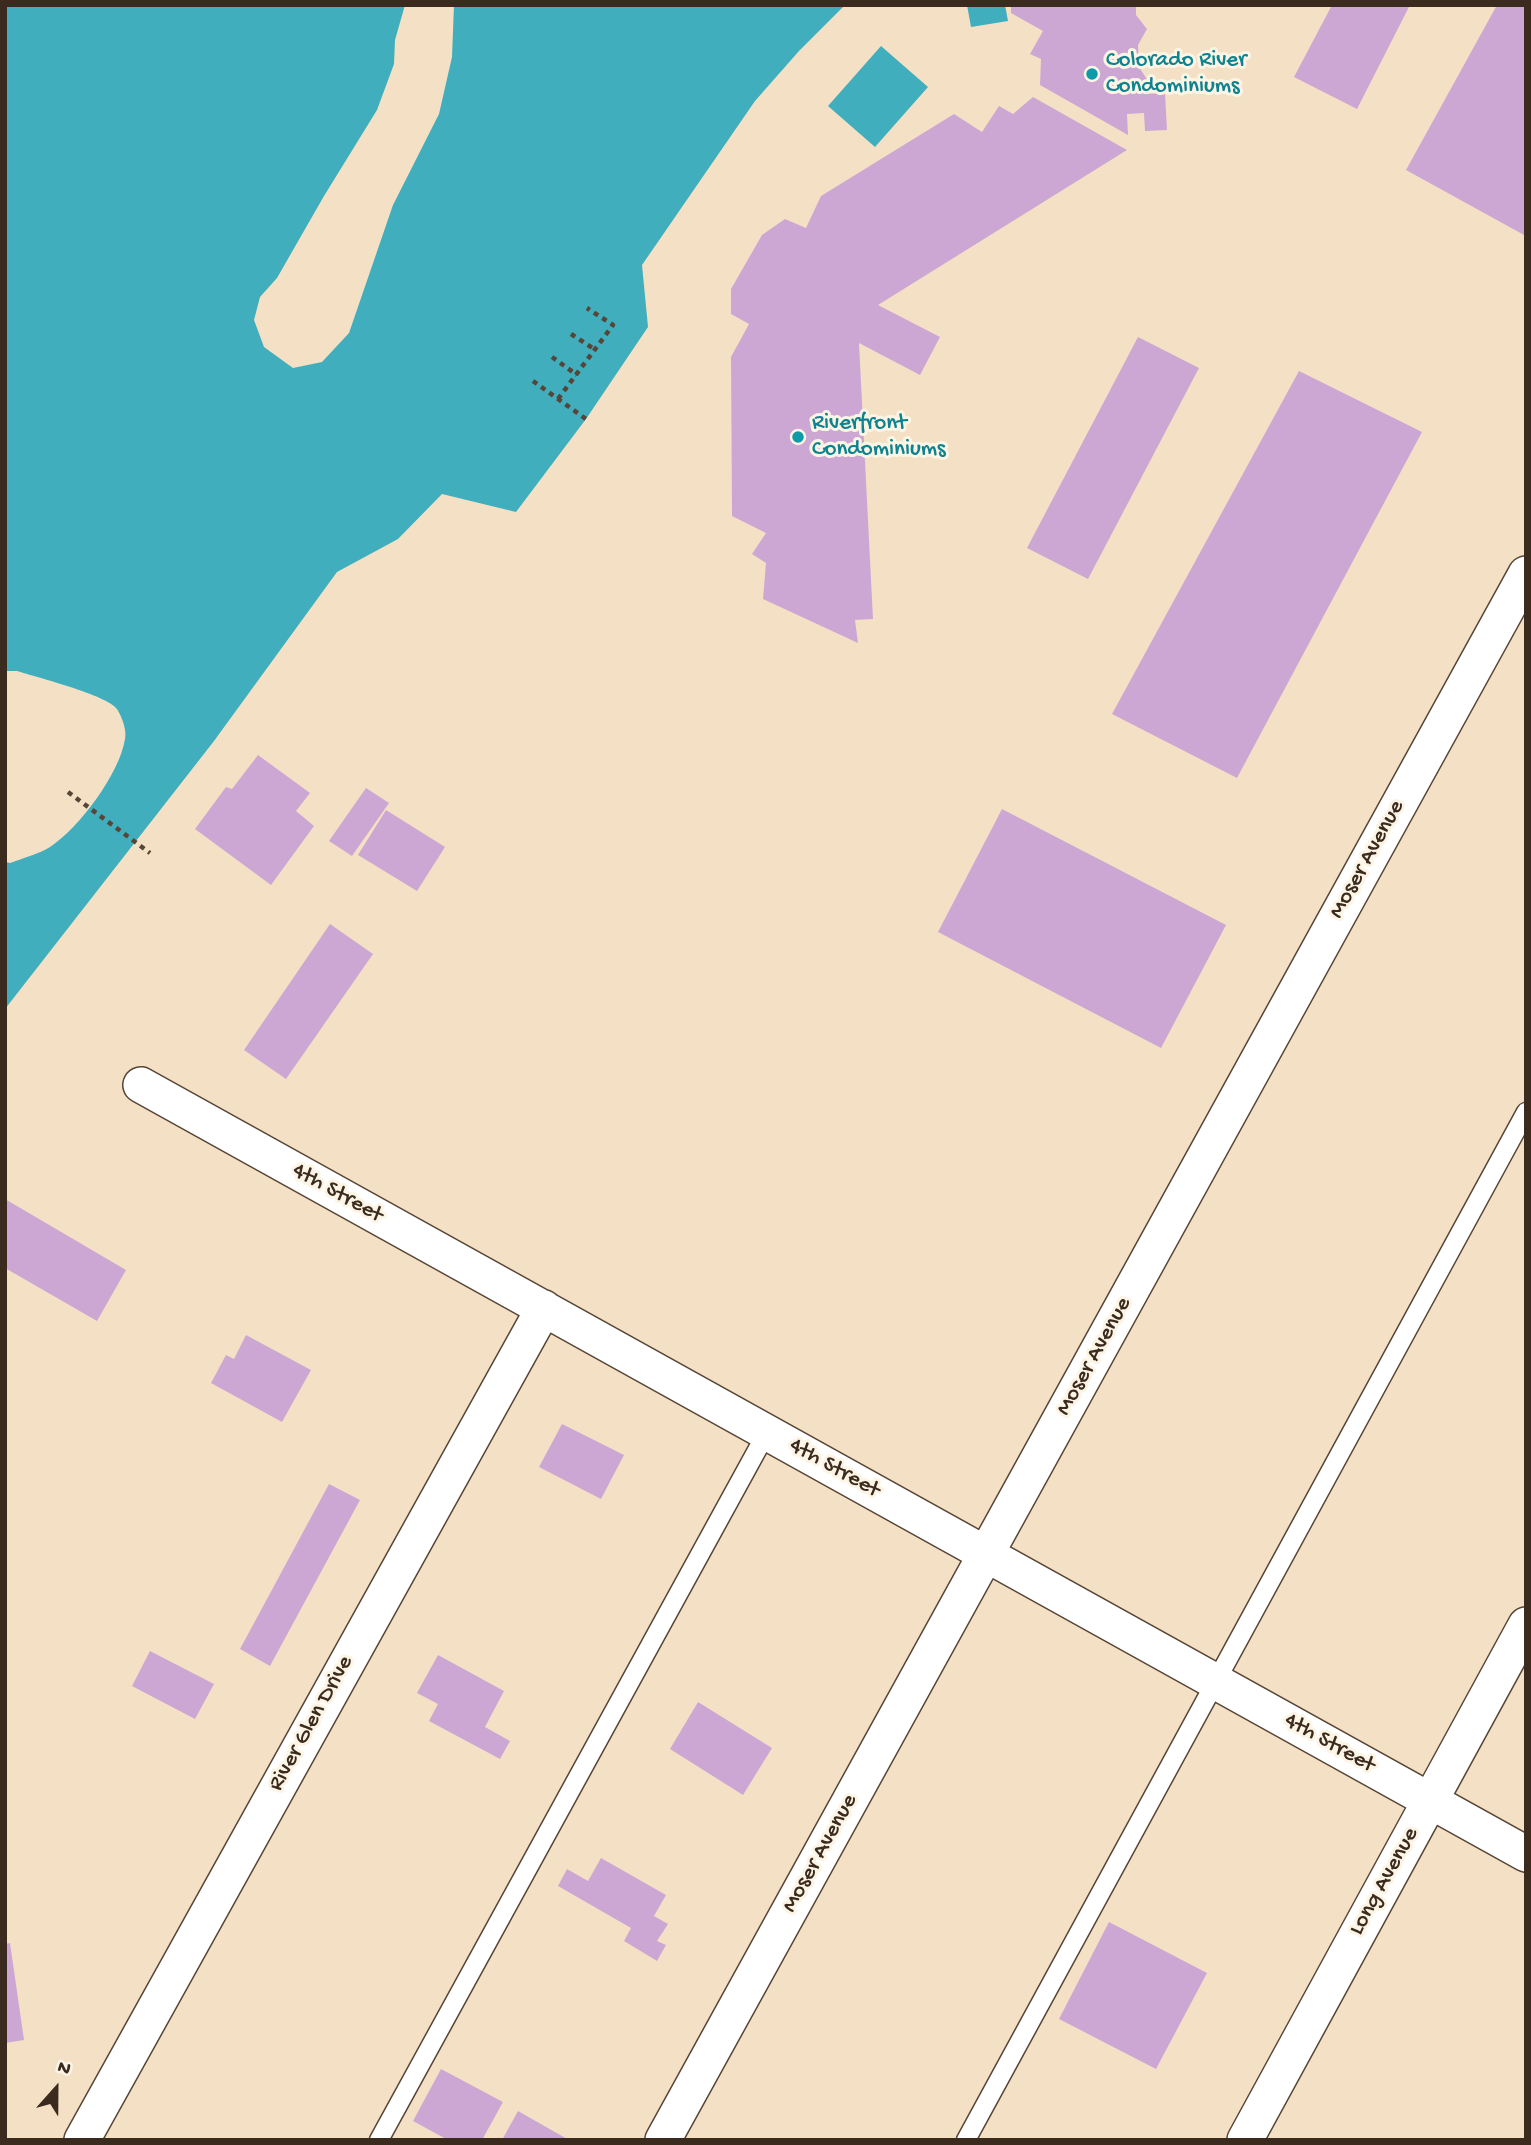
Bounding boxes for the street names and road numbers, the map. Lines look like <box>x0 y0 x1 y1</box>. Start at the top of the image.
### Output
street label: Moser Avenue <box>1324 796 1412 924</box>
street label: 4th Street <box>287 1158 387 1230</box>
street label: Moser Avenue <box>1051 1293 1139 1421</box>
street label: 4th Street <box>784 1433 884 1505</box>
street label: River Glen Drive <box>263 1651 361 1797</box>
street label: 4th Street <box>1279 1708 1379 1780</box>
street label: Moser Avenue <box>777 1790 865 1918</box>
street label: Long Avenue <box>1344 1823 1426 1941</box>

